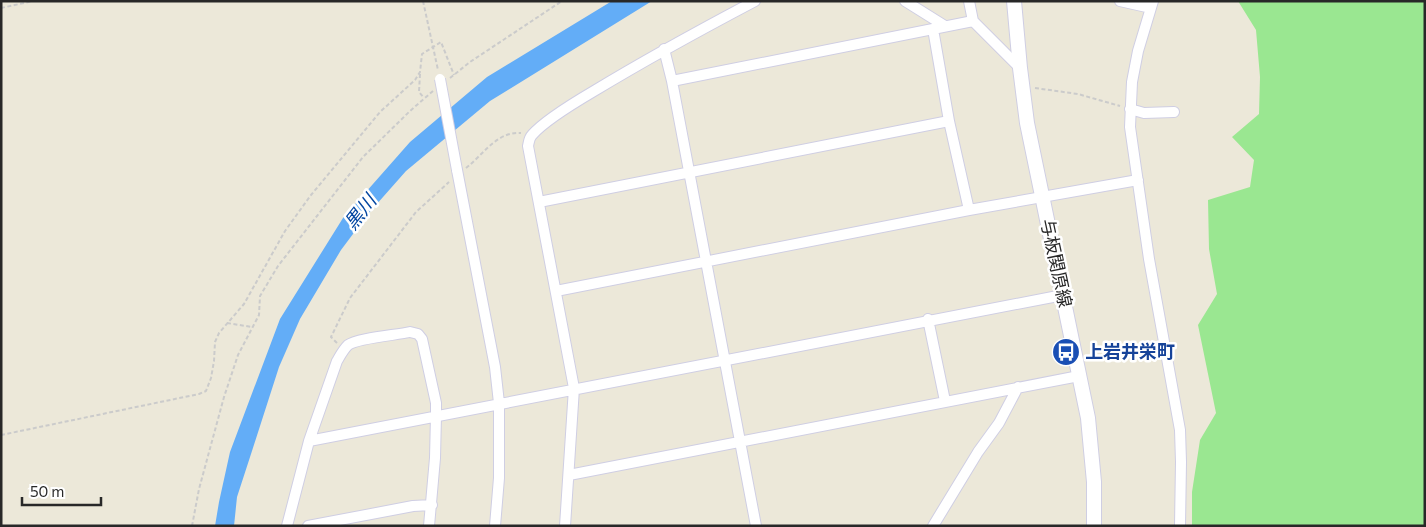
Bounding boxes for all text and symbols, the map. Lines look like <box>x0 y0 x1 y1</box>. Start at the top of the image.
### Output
water label: 黒川 <box>339 188 382 234</box>
street label: 与板関原線 <box>1037 216 1077 309</box>
bus stop icon: 上岩井栄町 <box>1051 337 1081 367</box>
place label: 上岩井栄町 <box>1085 340 1175 362</box>
scale bar <box>22 474 101 506</box>
text: 50 m <box>30 482 64 500</box>

